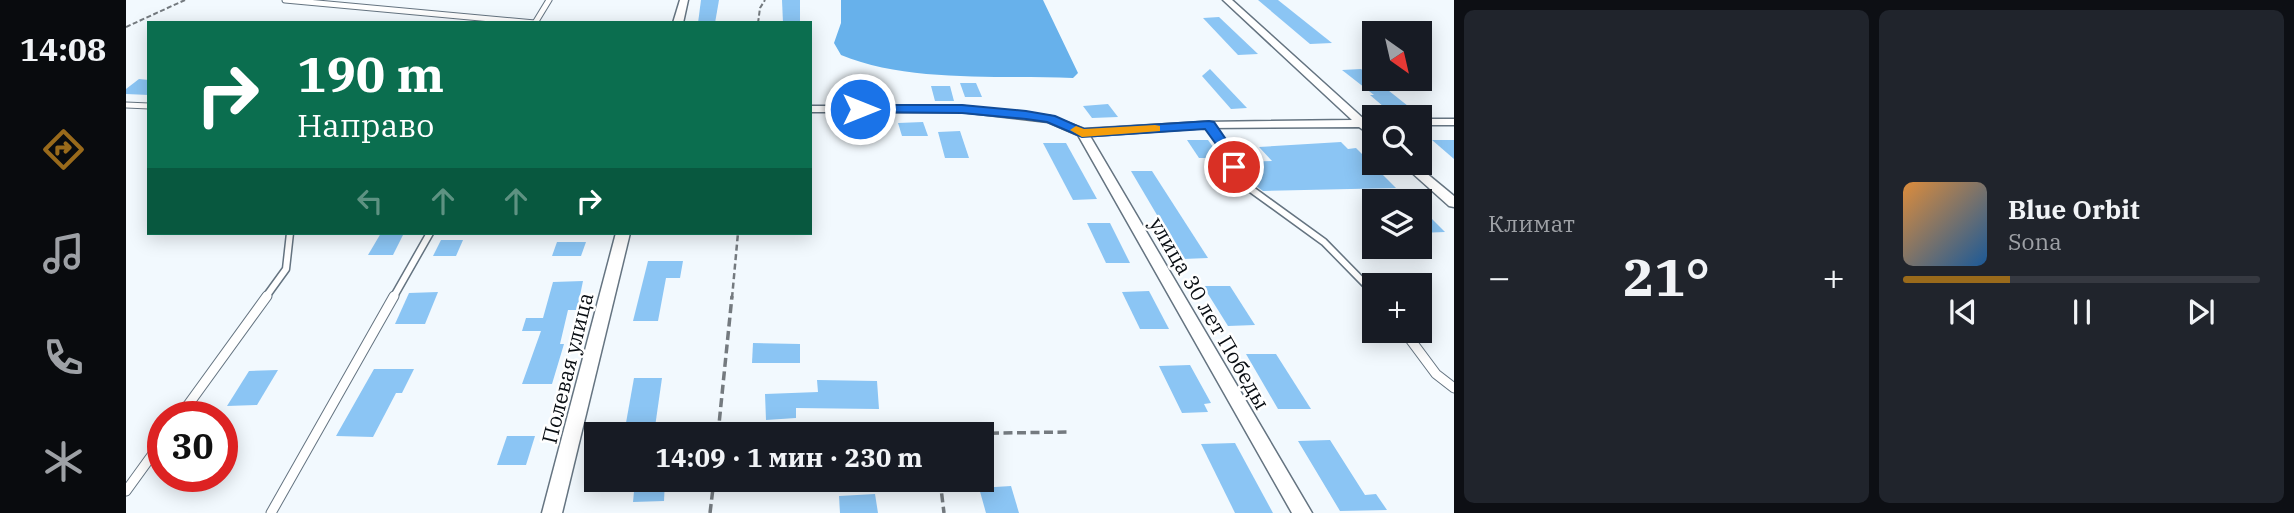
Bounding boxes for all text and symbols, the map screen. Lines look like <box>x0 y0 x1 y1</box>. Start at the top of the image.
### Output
north arrow <box>1362 21 1432 91</box>
map controls <box>1362 21 1432 343</box>
text: 14:08 <box>20 28 106 70</box>
text: 190 m <box>297 42 444 105</box>
icon: right <box>182 49 273 140</box>
position arrow <box>823 72 897 146</box>
text: Направо <box>297 104 434 146</box>
button: search <box>1362 105 1432 175</box>
icon: directions <box>39 125 88 174</box>
pin <box>1204 137 1264 197</box>
icon: arrive <box>1215 148 1253 186</box>
icon: left <box>351 182 389 220</box>
icon: ahead <box>424 182 462 220</box>
icon: ahead <box>497 182 535 220</box>
icon: right <box>570 182 608 220</box>
button: layers <box>1362 189 1432 259</box>
text: Blue Orbit <box>2008 192 2140 226</box>
text: Климат <box>1488 208 1575 238</box>
street label: улица 30 лет Победы <box>1143 212 1277 414</box>
text: Sona <box>2008 226 2062 256</box>
icon: music <box>39 229 88 278</box>
text: 21° <box>1623 243 1710 310</box>
text: − <box>1488 252 1511 301</box>
text: + <box>1822 252 1845 301</box>
button: + <box>1362 273 1432 343</box>
street label: Полевая улица <box>535 290 599 446</box>
icon: previous <box>1944 293 1982 331</box>
icon: pause <box>2063 293 2101 331</box>
icon: next <box>2182 293 2220 331</box>
icon: phone <box>39 333 88 382</box>
speed limit sign: 30 <box>147 401 238 492</box>
icon: climate <box>39 437 88 486</box>
text: 14:09 · 1 мин · 230 m <box>655 440 923 474</box>

